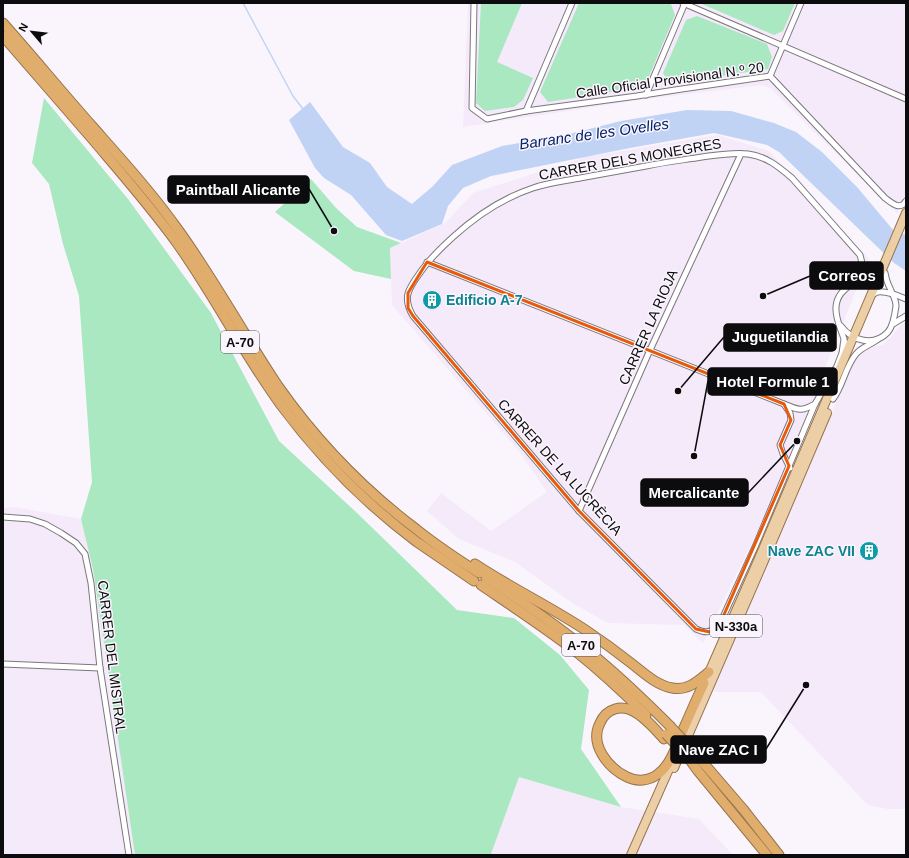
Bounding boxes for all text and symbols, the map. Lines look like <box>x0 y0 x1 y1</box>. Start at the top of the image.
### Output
north arrow <box>12 12 52 52</box>
text: N <box>16 21 30 34</box>
street label: Calle Oficial Provisional N.º 20 <box>575 59 765 101</box>
water label: Barranc de les Ovelles <box>518 115 670 152</box>
street label: CARRER DELS MONEGRES <box>537 135 723 183</box>
callout: Paintball Alicante <box>168 176 309 203</box>
text: Paintball Alicante <box>176 181 300 198</box>
callout: Correos <box>810 262 883 289</box>
street label: CARRER LA RIOJA <box>615 266 681 387</box>
text: Correos <box>818 267 876 284</box>
building icon: Edificio A-7 <box>421 289 443 311</box>
place label: Edificio A-7 <box>446 292 523 308</box>
callout: Juguetilandia <box>724 324 836 351</box>
text: Juguetilandia <box>732 328 829 345</box>
road number: A-70 <box>221 331 259 353</box>
callout: Hotel Formule 1 <box>708 368 837 395</box>
text: Hotel Formule 1 <box>716 373 830 390</box>
street label: CARRER DE LA LUCRÈCIA <box>495 396 626 539</box>
callout: Mercalicante <box>641 479 748 506</box>
text: Mercalicante <box>649 484 739 501</box>
building icon: Nave ZAC VII <box>858 540 880 562</box>
place label: Nave ZAC VII <box>768 543 855 559</box>
street label: CARRER DEL MISTRAL <box>95 579 129 735</box>
road number: N-330a <box>710 615 762 637</box>
road number: A-70 <box>562 634 600 656</box>
callout: Nave ZAC I <box>671 736 766 763</box>
text: Nave ZAC I <box>678 741 758 758</box>

